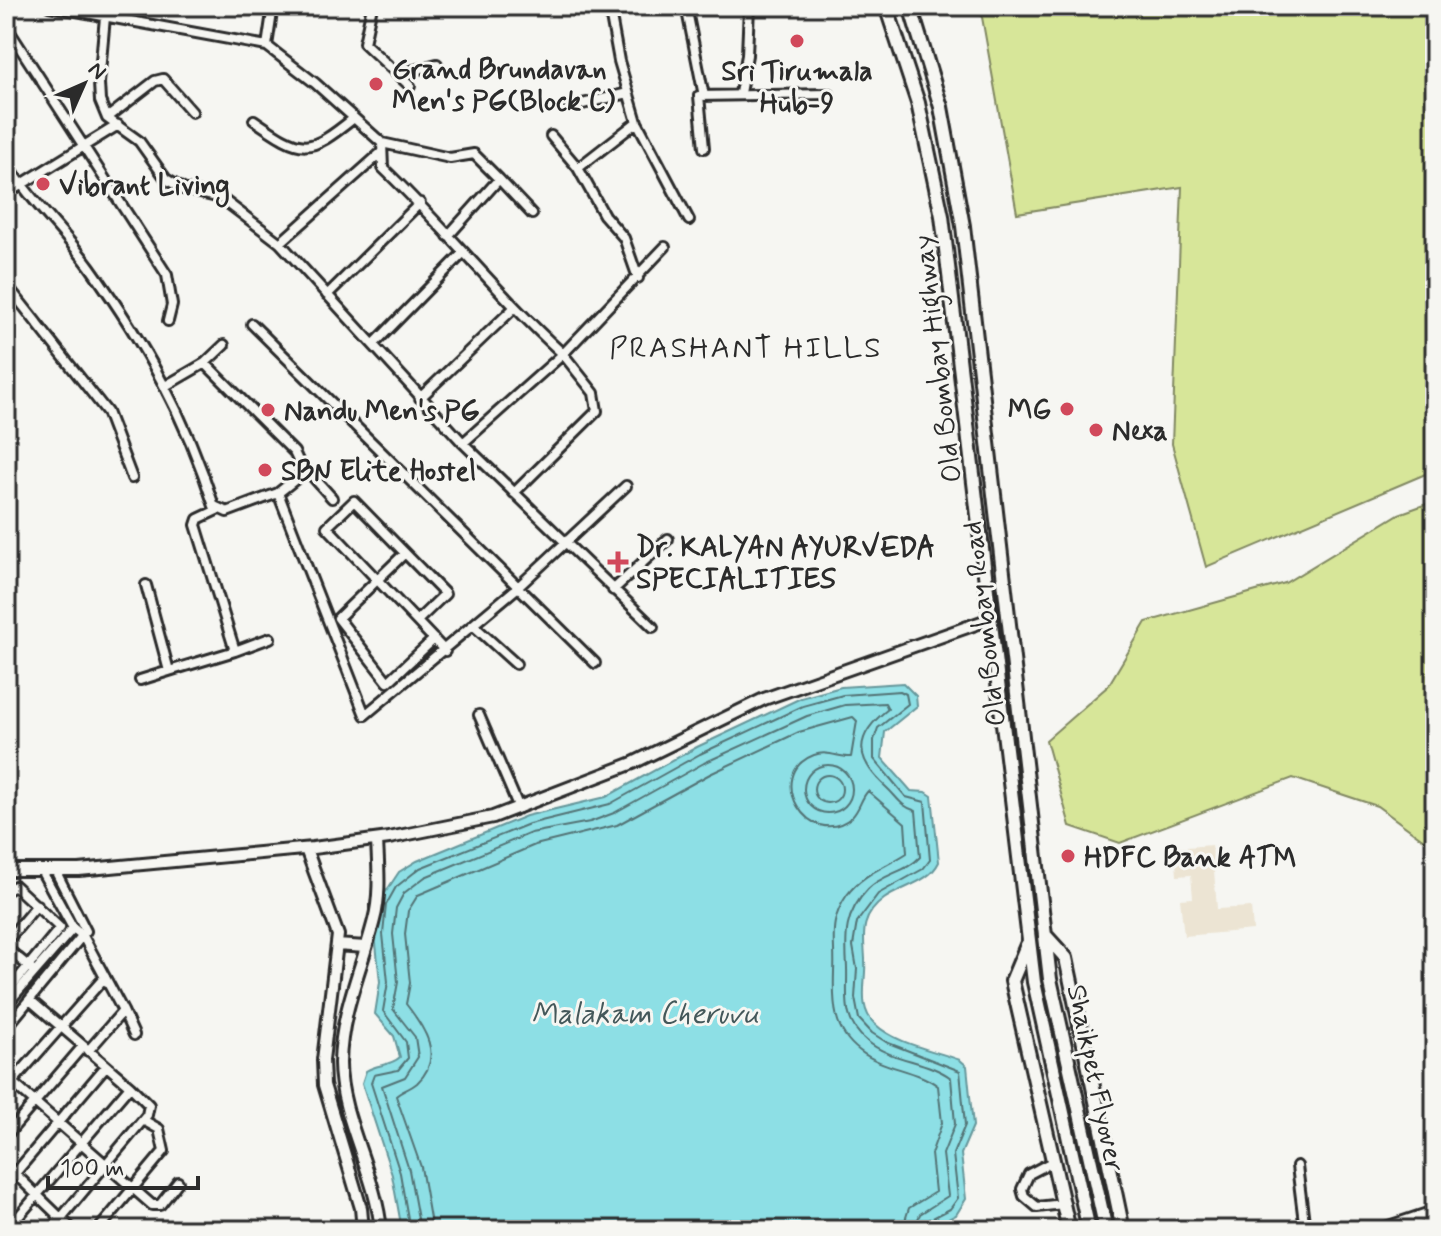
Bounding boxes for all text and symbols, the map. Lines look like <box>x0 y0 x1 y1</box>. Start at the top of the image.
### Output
marker: Sri Tirumala Hub-9 <box>788 32 806 50</box>
north arrow <box>44 44 124 124</box>
place label: Grand Brundavan Men's PG(Block C) <box>392 52 615 121</box>
place label: Sri Tirumala Hub-9 <box>721 54 873 123</box>
text: N <box>82 56 112 86</box>
marker: Grand Brundavan Men's PG(Block C) <box>367 75 385 93</box>
place label: Vibrant Living <box>59 168 230 208</box>
marker: Vibrant Living <box>34 175 52 193</box>
street label: Old Bombay Highway <box>905 232 975 485</box>
district label: PRASHANT HILLS <box>609 329 883 368</box>
place label: MG <box>1008 393 1051 430</box>
place label: Nandu Men's PG <box>284 394 480 431</box>
marker: MG <box>1058 400 1076 418</box>
marker: Nandu Men's PG <box>259 401 277 419</box>
place label: Nexa <box>1112 414 1168 451</box>
marker: Nexa <box>1087 421 1105 439</box>
place label: SBN Elite Hostel <box>281 454 476 491</box>
marker: SBN Elite Hostel <box>256 461 274 479</box>
street label: Old Bombay Road <box>955 519 1016 728</box>
place label: Dr. KALYAN AYURVEDA SPECIALITIES <box>636 530 935 599</box>
marker: Dr. KALYAN AYURVEDA SPECIALITIES <box>607 551 629 573</box>
place label: HDFC Bank ATM <box>1084 840 1297 877</box>
marker: HDFC Bank ATM <box>1059 847 1077 865</box>
street label: Shaikpet Flyover <box>1057 981 1132 1176</box>
water label: Malakam Cheruvu <box>531 995 759 1034</box>
scale bar <box>48 1140 198 1190</box>
text: 100 m <box>60 1154 124 1185</box>

